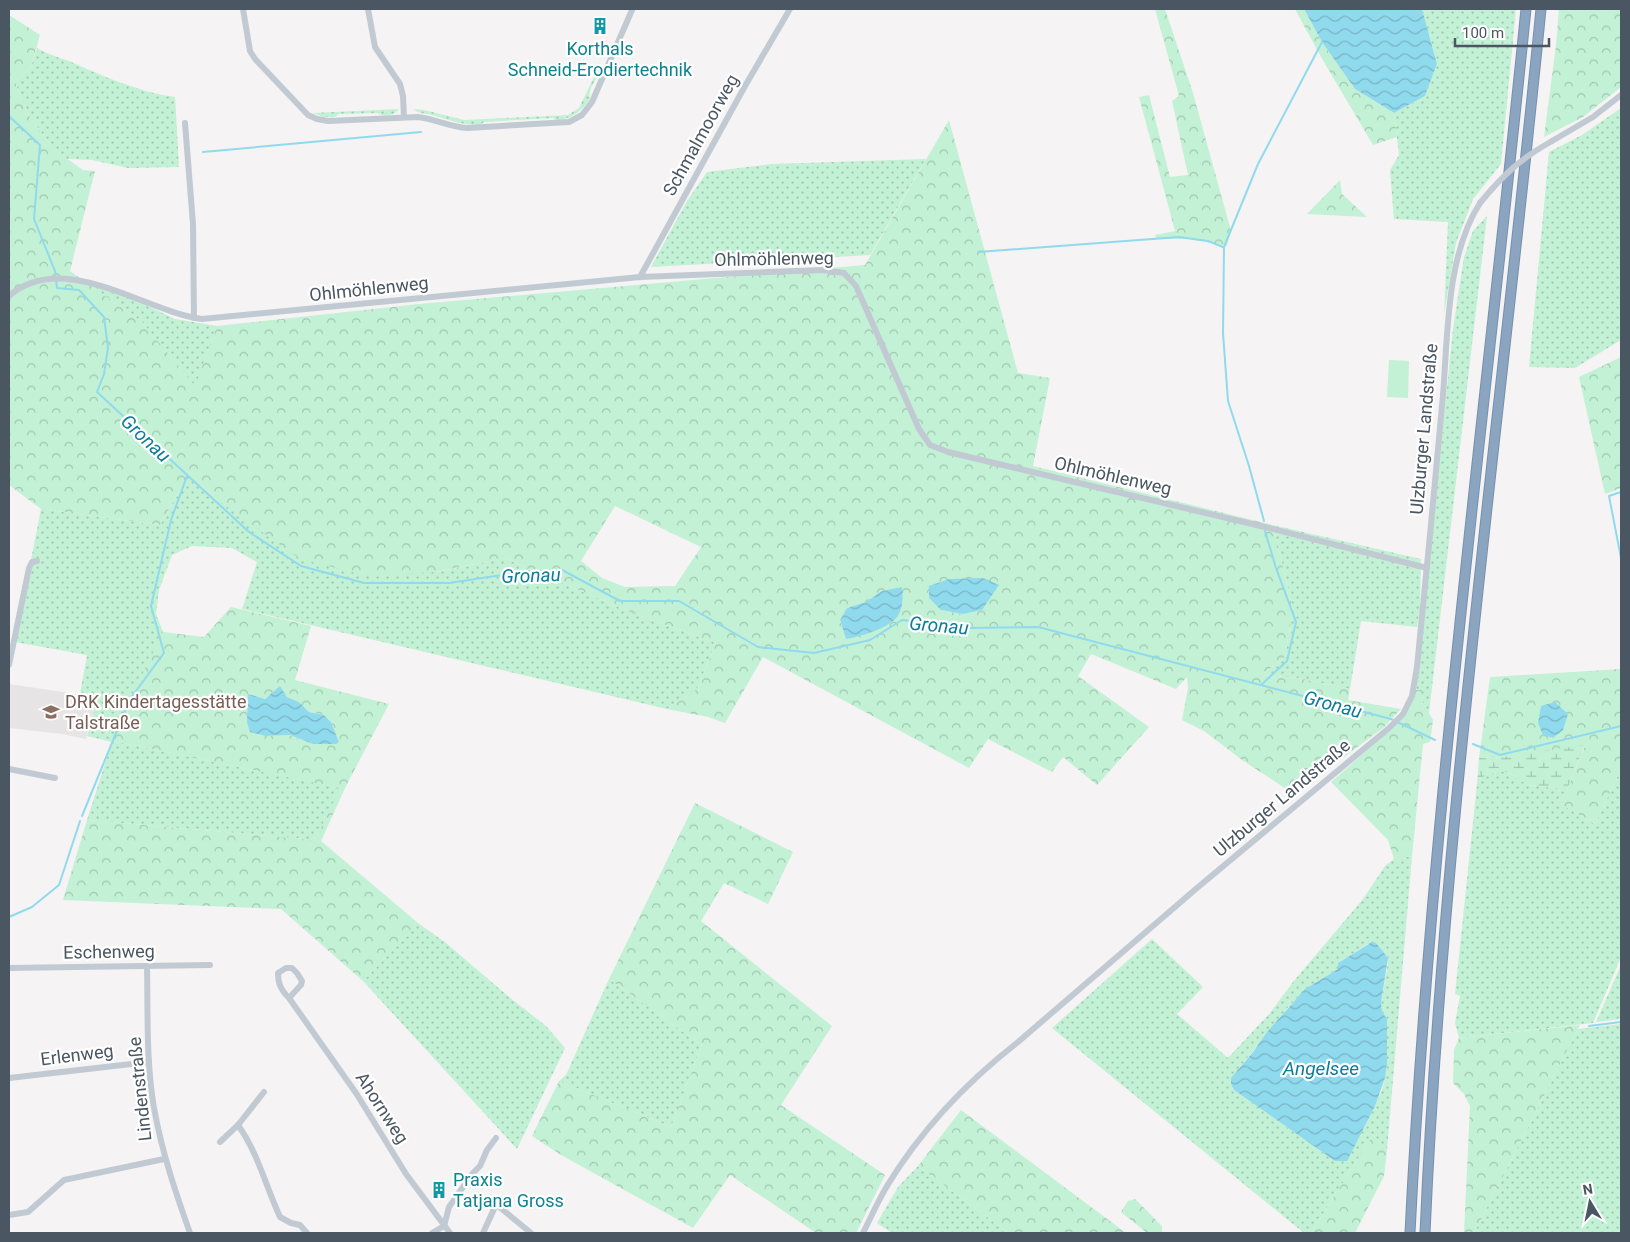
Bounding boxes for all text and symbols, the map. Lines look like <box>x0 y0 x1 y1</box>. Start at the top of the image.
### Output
scale bar <box>1455 15 1549 47</box>
building icon: Korthals Schneid-Erodiertechnik <box>590 16 610 36</box>
text: 100 m <box>1462 24 1504 42</box>
place label: Korthals Schneid-Erodiertechnik <box>508 38 693 80</box>
street label: Schmalmoorweg <box>658 70 743 199</box>
street label: Ohlmöhlenweg <box>714 247 834 270</box>
street label: Ohlmöhlenweg <box>308 272 430 305</box>
street label: Ulzburger Landstraße <box>1406 343 1441 515</box>
water label: Gronau <box>116 410 175 467</box>
street label: Ohlmöhlenweg <box>1052 452 1174 499</box>
water label: Gronau <box>501 563 561 588</box>
water label: Gronau <box>908 611 970 640</box>
water label: Gronau <box>1301 686 1365 723</box>
place label: DRK Kindertagesstätte Talstraße <box>65 691 246 733</box>
school or university icon: DRK Kindertagesstätte Talstraße <box>41 702 61 722</box>
street label: Ulzburger Landstraße <box>1209 734 1354 861</box>
street label: Eschenweg <box>63 940 155 963</box>
street label: Lindenstraße <box>124 1036 155 1142</box>
street label: Erlenweg <box>39 1040 115 1069</box>
water label: Angelsee <box>1282 1057 1359 1080</box>
street label: Ahornweg <box>352 1068 413 1147</box>
place label: Praxis Tatjana Gross <box>453 1169 564 1211</box>
north arrow <box>1565 1177 1615 1227</box>
building icon: Praxis Tatjana Gross <box>429 1180 449 1200</box>
text: N <box>1581 1180 1594 1198</box>

